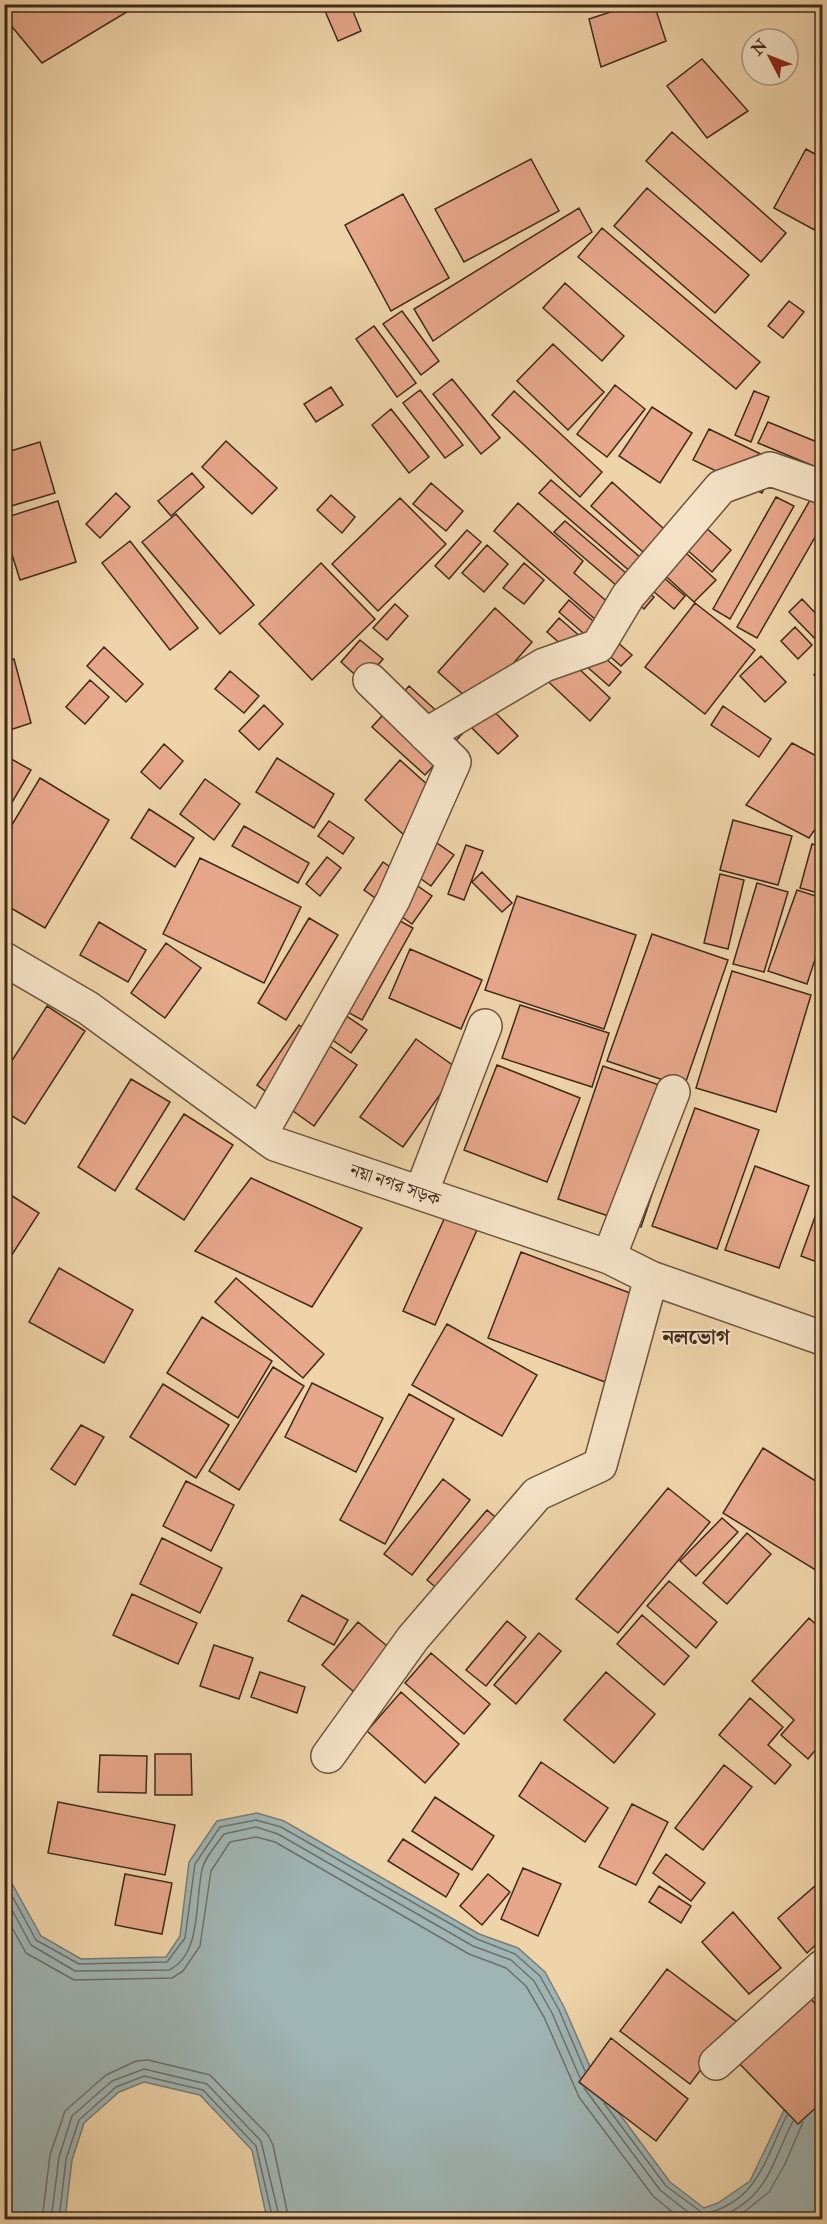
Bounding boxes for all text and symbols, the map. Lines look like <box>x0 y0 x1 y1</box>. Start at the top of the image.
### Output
north arrow <box>740 27 800 87</box>
text: N <box>747 35 772 60</box>
street label: নয়া নগর সড়ক <box>346 1158 445 1212</box>
district label: নলভোগ <box>661 1324 731 1351</box>

